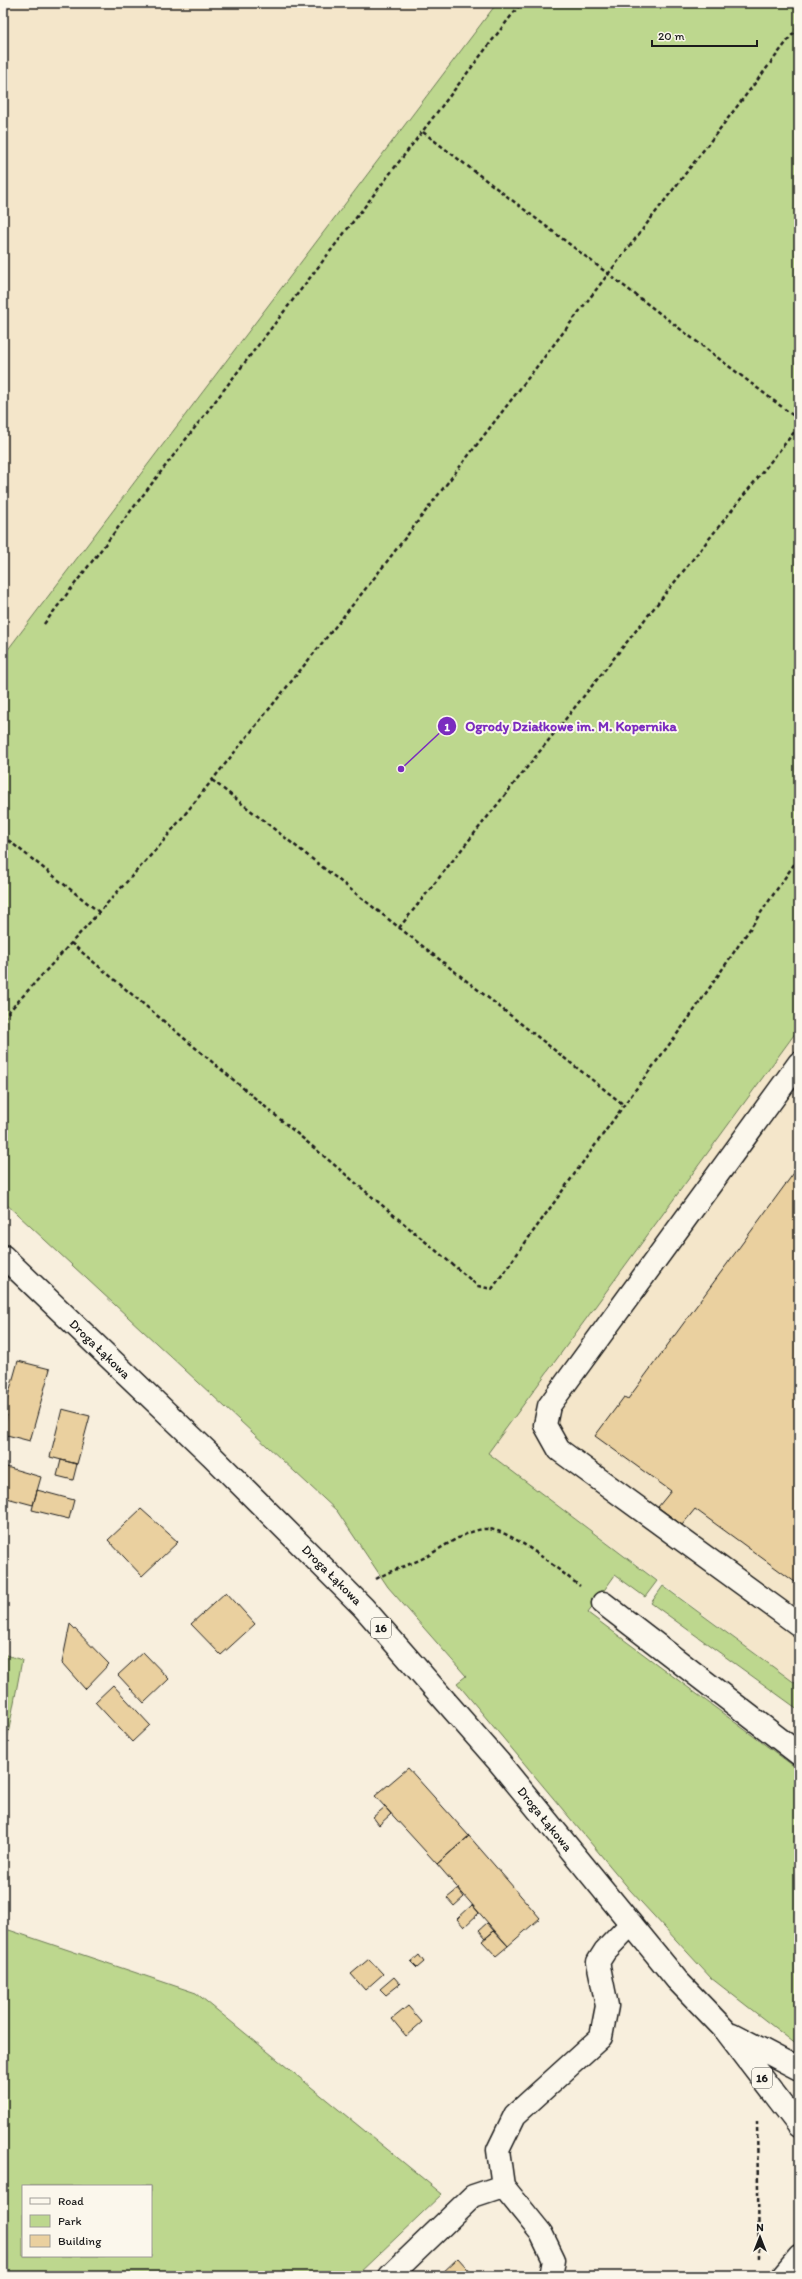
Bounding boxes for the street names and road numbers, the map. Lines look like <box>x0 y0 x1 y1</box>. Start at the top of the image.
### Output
street label: Droga Łąkowa <box>66 1316 134 1382</box>
street label: Droga Łąkowa <box>299 1542 365 1608</box>
road number: 16 <box>371 1618 391 1638</box>
street label: Droga Łąkowa <box>514 1784 576 1854</box>
road number: 16 <box>752 2068 772 2088</box>

